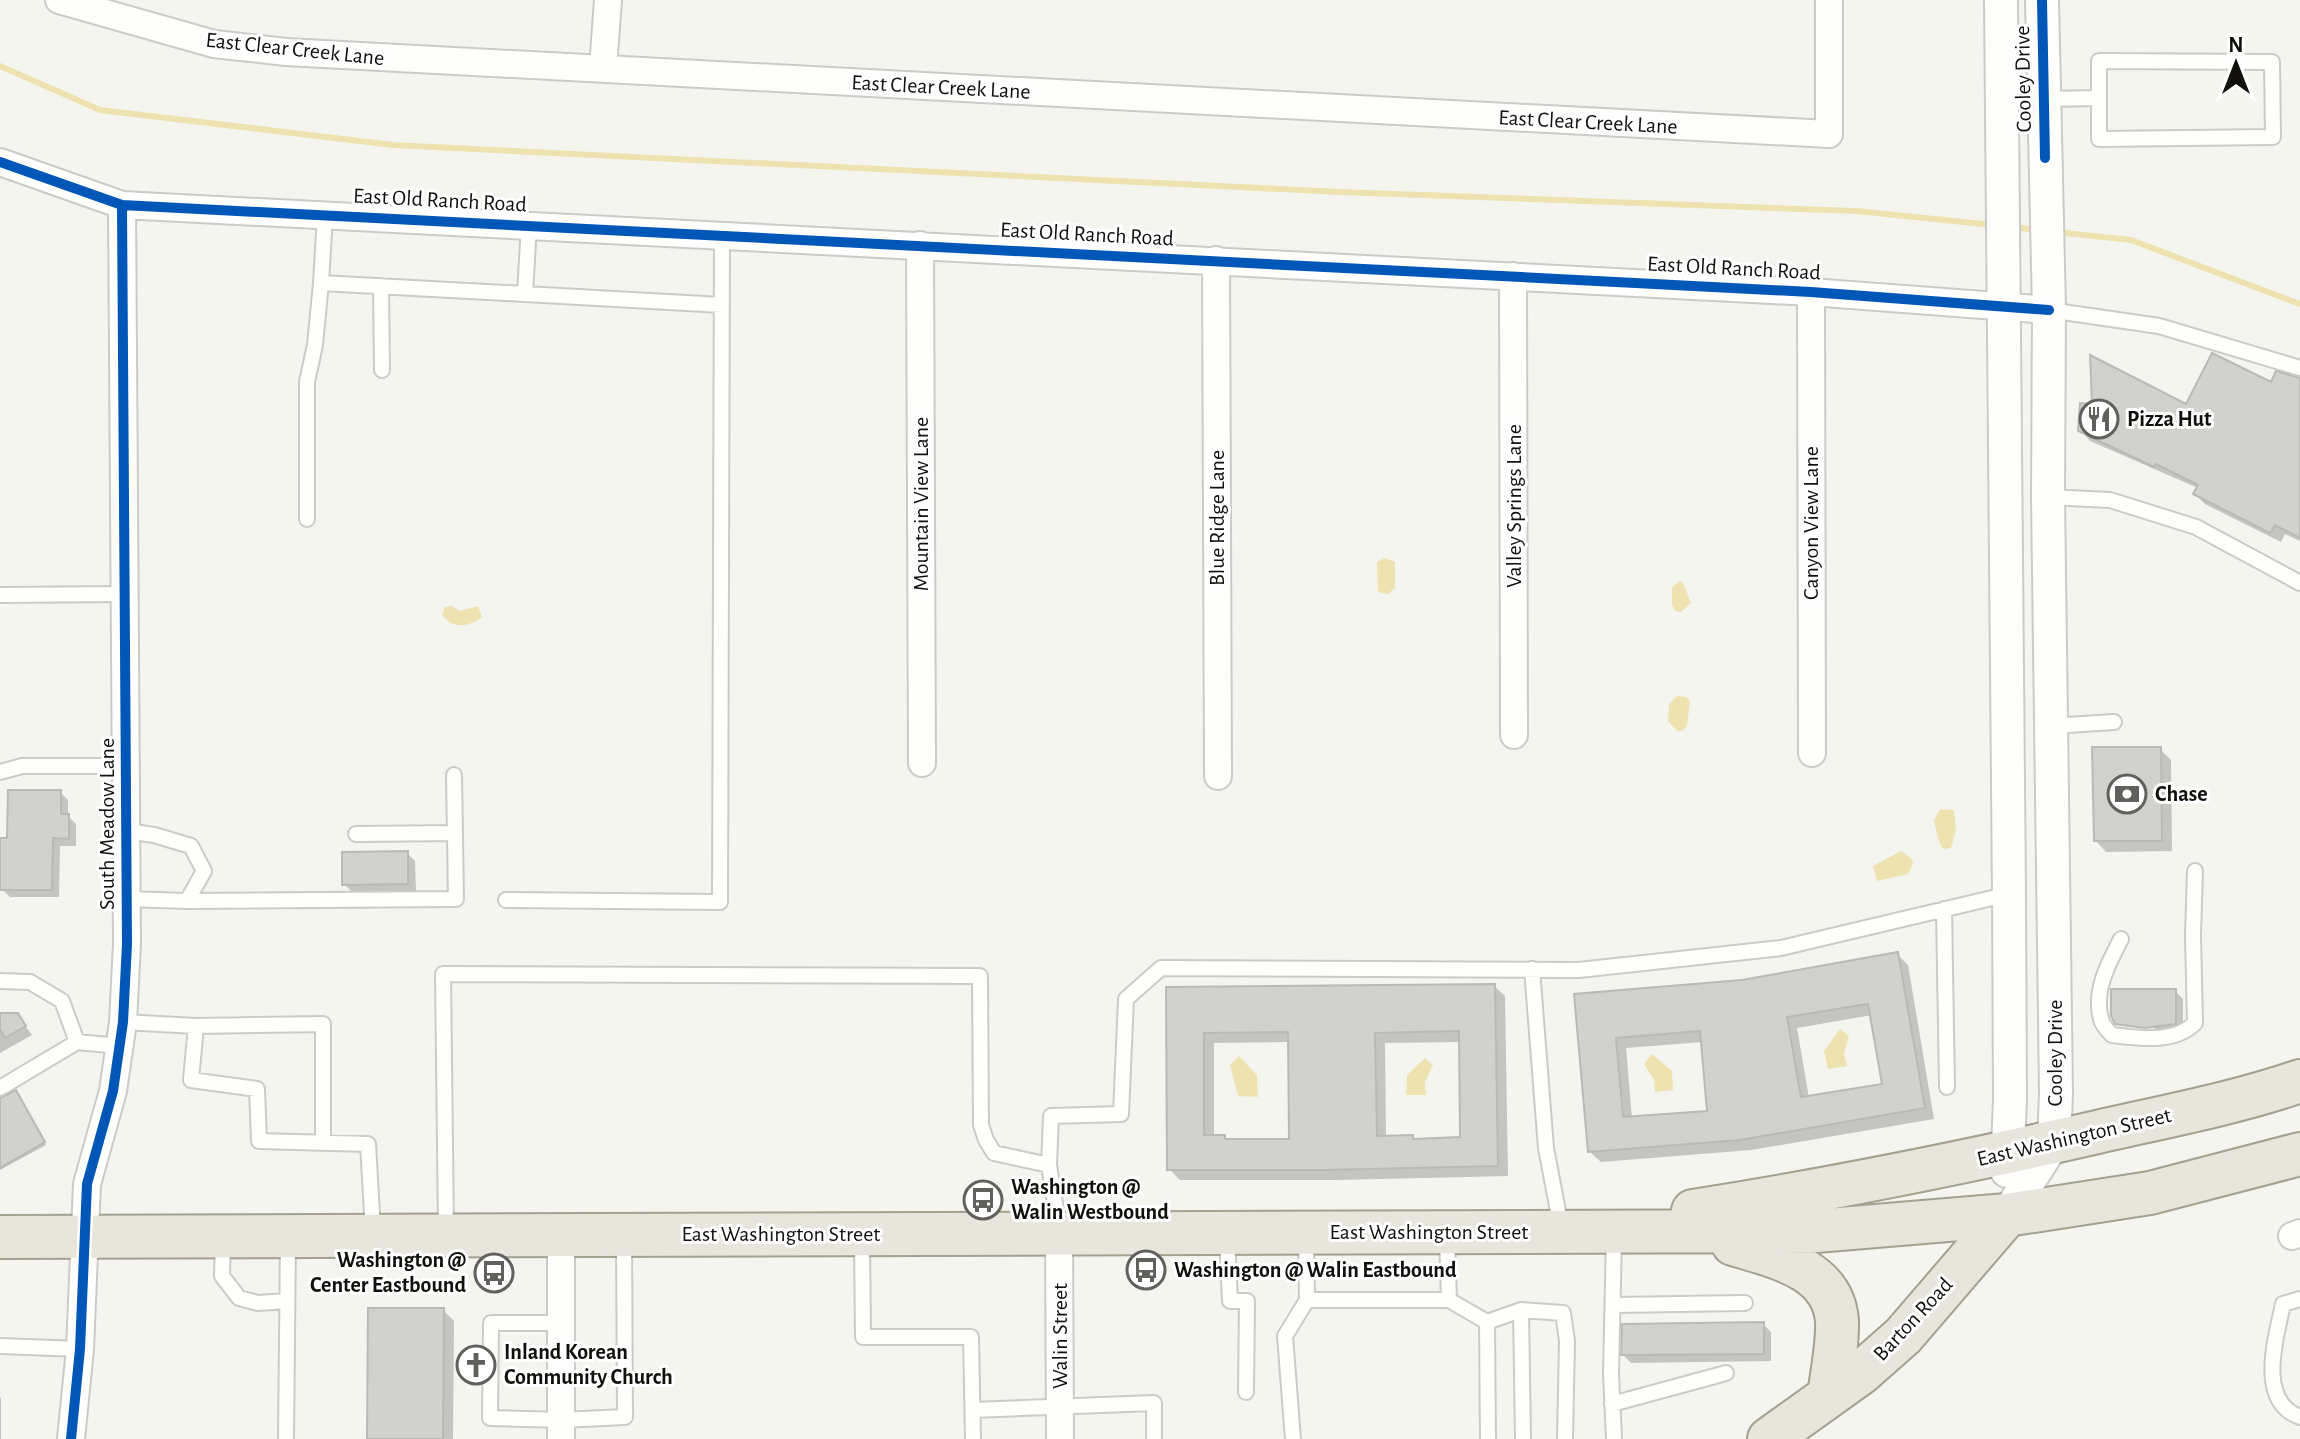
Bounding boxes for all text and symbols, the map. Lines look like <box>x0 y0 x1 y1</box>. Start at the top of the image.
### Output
north arrow <box>2196 24 2276 104</box>
street label: Cooley Drive <box>2011 25 2035 133</box>
street label: East Clear Creek Lane <box>205 29 385 69</box>
text: N <box>2228 34 2244 56</box>
street label: East Clear Creek Lane <box>851 71 1031 103</box>
street label: East Clear Creek Lane <box>1498 106 1678 138</box>
street label: East Old Ranch Road <box>353 184 527 216</box>
street label: East Old Ranch Road <box>1000 218 1174 250</box>
street label: East Old Ranch Road <box>1647 252 1821 284</box>
restaurant icon: Pizza Hut <box>2078 398 2120 440</box>
place label: Pizza Hut <box>2127 408 2212 430</box>
street label: Mountain View Lane <box>910 417 932 591</box>
street label: Valley Springs Lane <box>1503 424 1525 588</box>
street label: Canyon View Lane <box>1800 446 1822 600</box>
street label: Blue Ridge Lane <box>1206 450 1228 586</box>
street label: South Meadow Lane <box>96 738 118 910</box>
bank icon: Chase <box>2106 773 2148 815</box>
place label: Chase <box>2155 783 2208 805</box>
street label: Cooley Drive <box>2044 1000 2066 1106</box>
street label: East Washington Street <box>1975 1104 2173 1170</box>
place label: Washington @ Walin Westbound <box>1011 1176 1169 1223</box>
bus stop icon: Washington @ Walin Westbound <box>962 1179 1004 1221</box>
street label: East Washington Street <box>1330 1221 1528 1243</box>
street label: East Washington Street <box>682 1223 880 1245</box>
place label: Washington @ Center Eastbound <box>310 1249 466 1296</box>
bus stop icon: Washington @ Walin Eastbound <box>1125 1249 1167 1291</box>
bus stop icon: Washington @ Center Eastbound <box>473 1252 515 1294</box>
place label: Washington @ Walin Eastbound <box>1174 1259 1457 1281</box>
street label: Barton Road <box>1869 1273 1957 1365</box>
street label: Walin Street <box>1049 1283 1071 1389</box>
place label: Inland Korean Community Church <box>504 1341 673 1389</box>
church icon: Inland Korean Community Church <box>455 1344 497 1386</box>

